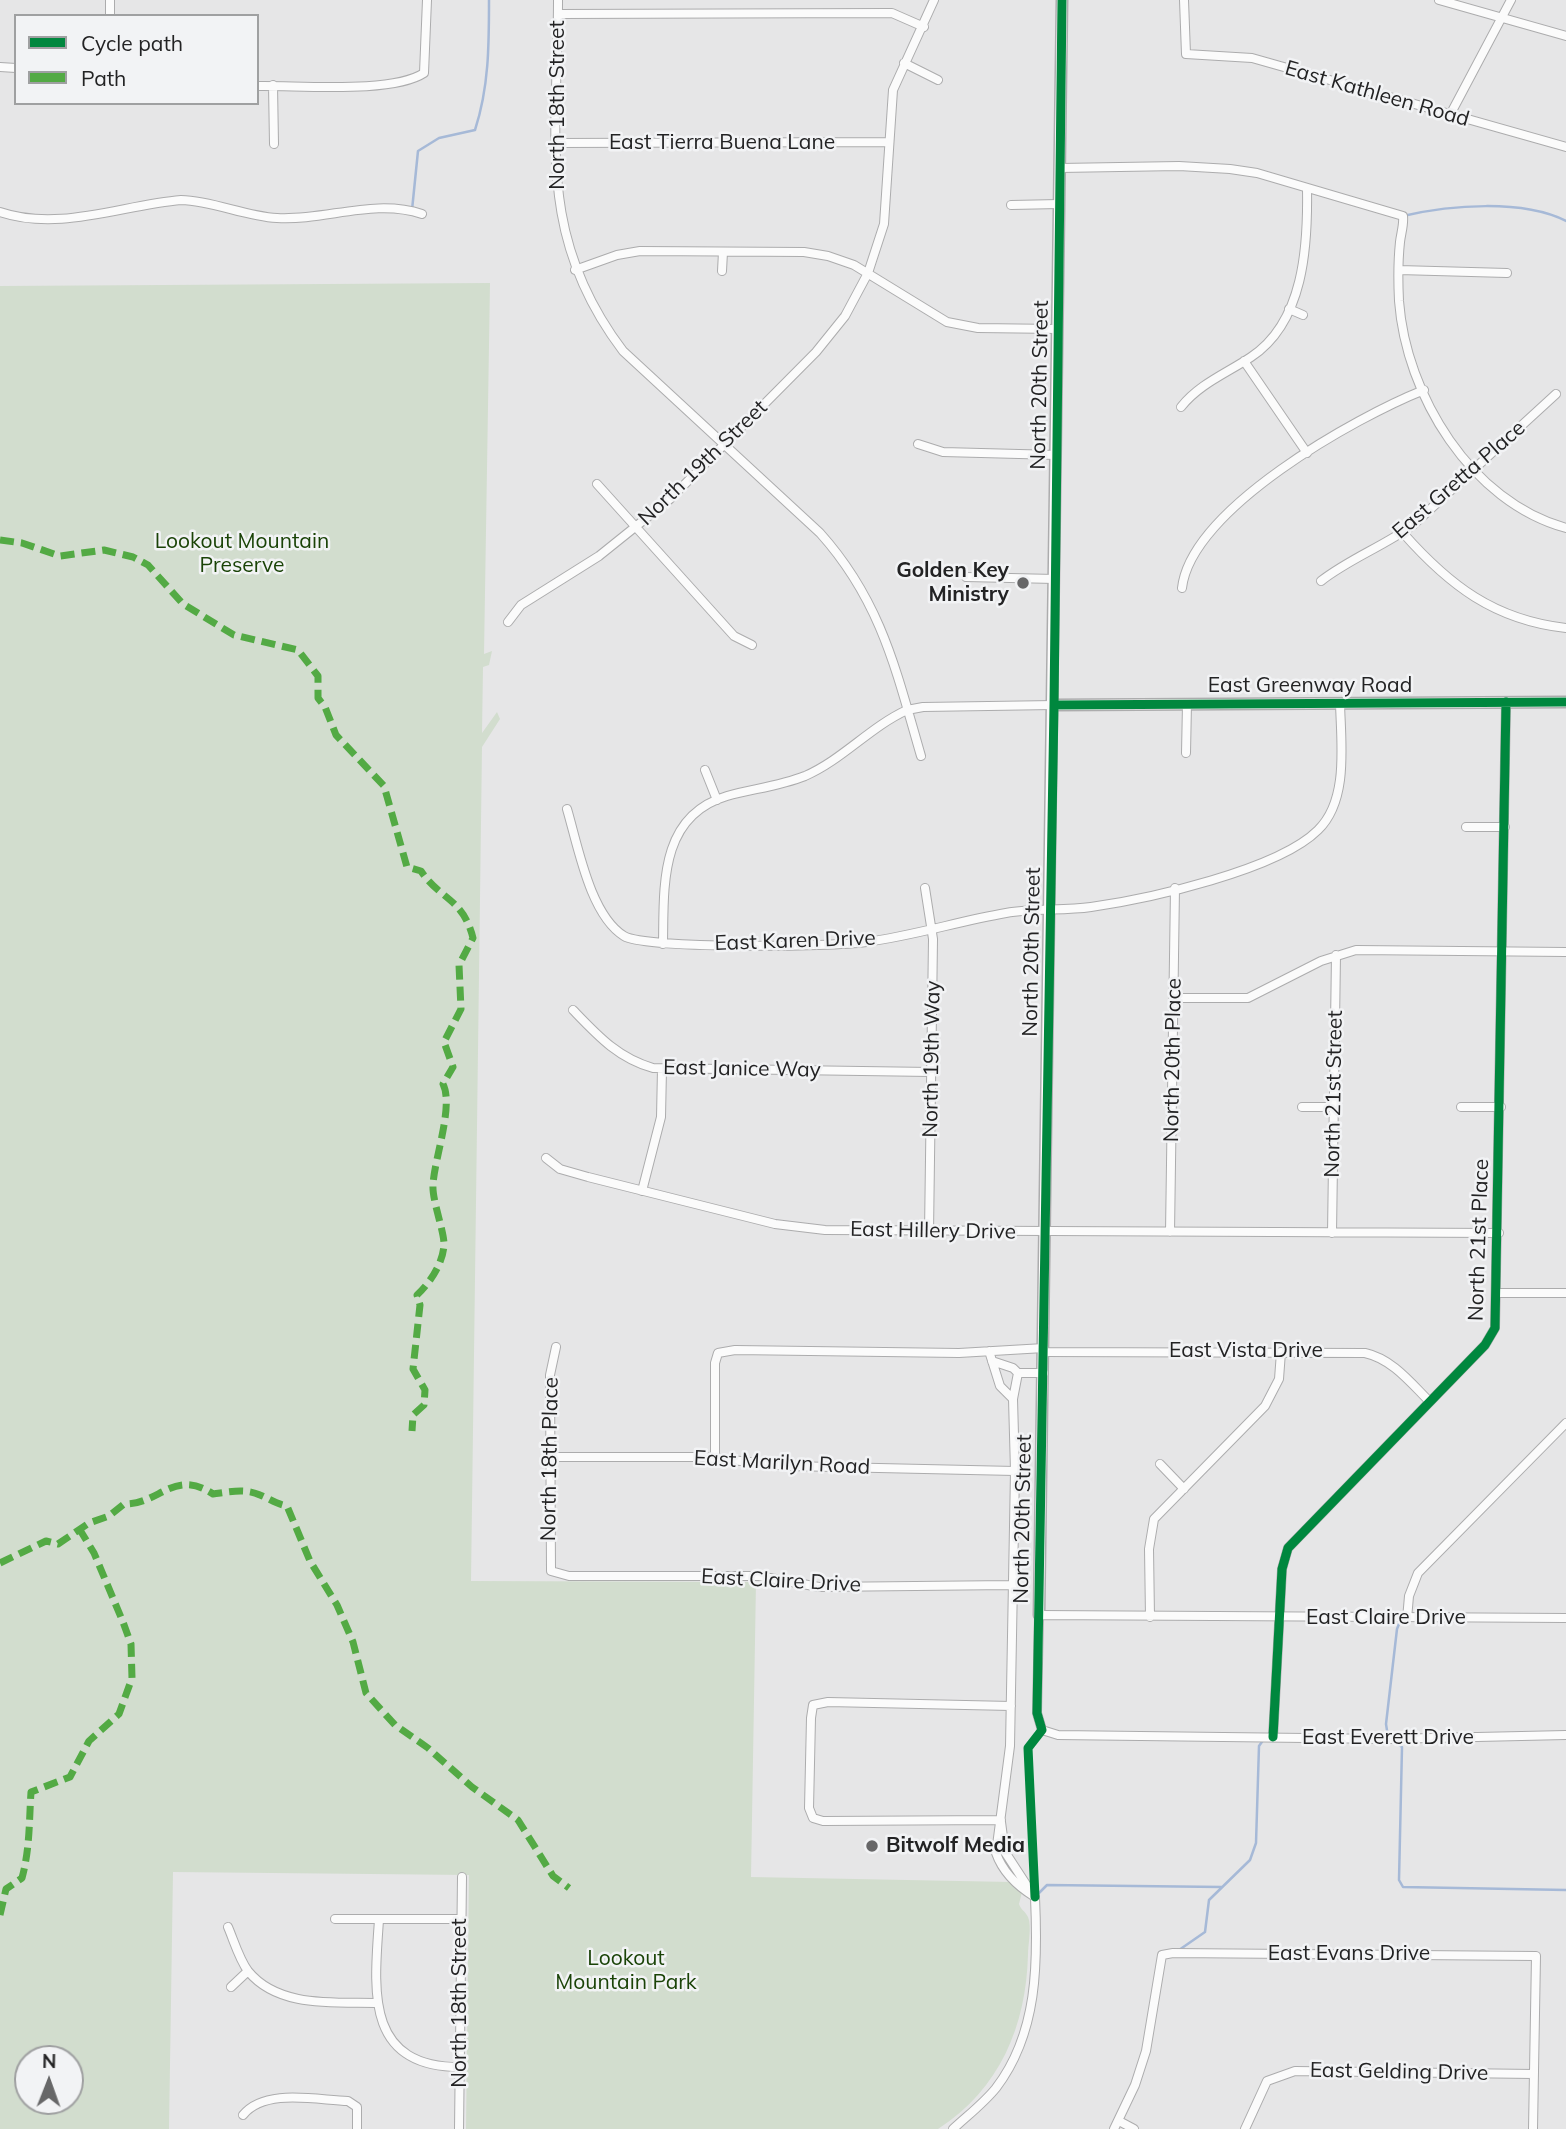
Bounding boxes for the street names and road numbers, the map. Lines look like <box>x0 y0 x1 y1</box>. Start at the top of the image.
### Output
street label: North 18th Street <box>545 20 571 190</box>
street label: East Kathleen Road <box>1282 56 1472 132</box>
street label: East Tierra Buena Lane <box>609 130 835 156</box>
street label: North 20th Street <box>1026 300 1054 470</box>
street label: North 19th Street <box>633 395 773 531</box>
street label: East Gretta Place <box>1388 416 1530 544</box>
street label: East Greenway Road <box>1208 673 1412 699</box>
street label: North 20th Street <box>1018 867 1046 1037</box>
street label: East Karen Drive <box>714 926 876 956</box>
street label: North 20th Place <box>1159 978 1187 1142</box>
street label: North 19th Way <box>918 980 946 1138</box>
street label: North 21st Street <box>1320 1010 1348 1178</box>
street label: East Janice Way <box>663 1055 821 1083</box>
street label: North 21st Place <box>1464 1159 1494 1321</box>
street label: East Hillery Drive <box>850 1217 1016 1245</box>
street label: East Vista Drive <box>1169 1338 1323 1364</box>
street label: North 18th Place <box>536 1377 564 1541</box>
street label: North 20th Street <box>1009 1434 1037 1604</box>
street label: East Marilyn Road <box>693 1446 871 1480</box>
street label: East Claire Drive <box>700 1564 862 1598</box>
street label: East Claire Drive <box>1306 1605 1466 1631</box>
street label: East Everett Drive <box>1302 1725 1474 1751</box>
street label: North 18th Street <box>447 1918 473 2088</box>
street label: East Evans Drive <box>1268 1941 1430 1967</box>
street label: East Gelding Drive <box>1310 2058 1488 2086</box>

